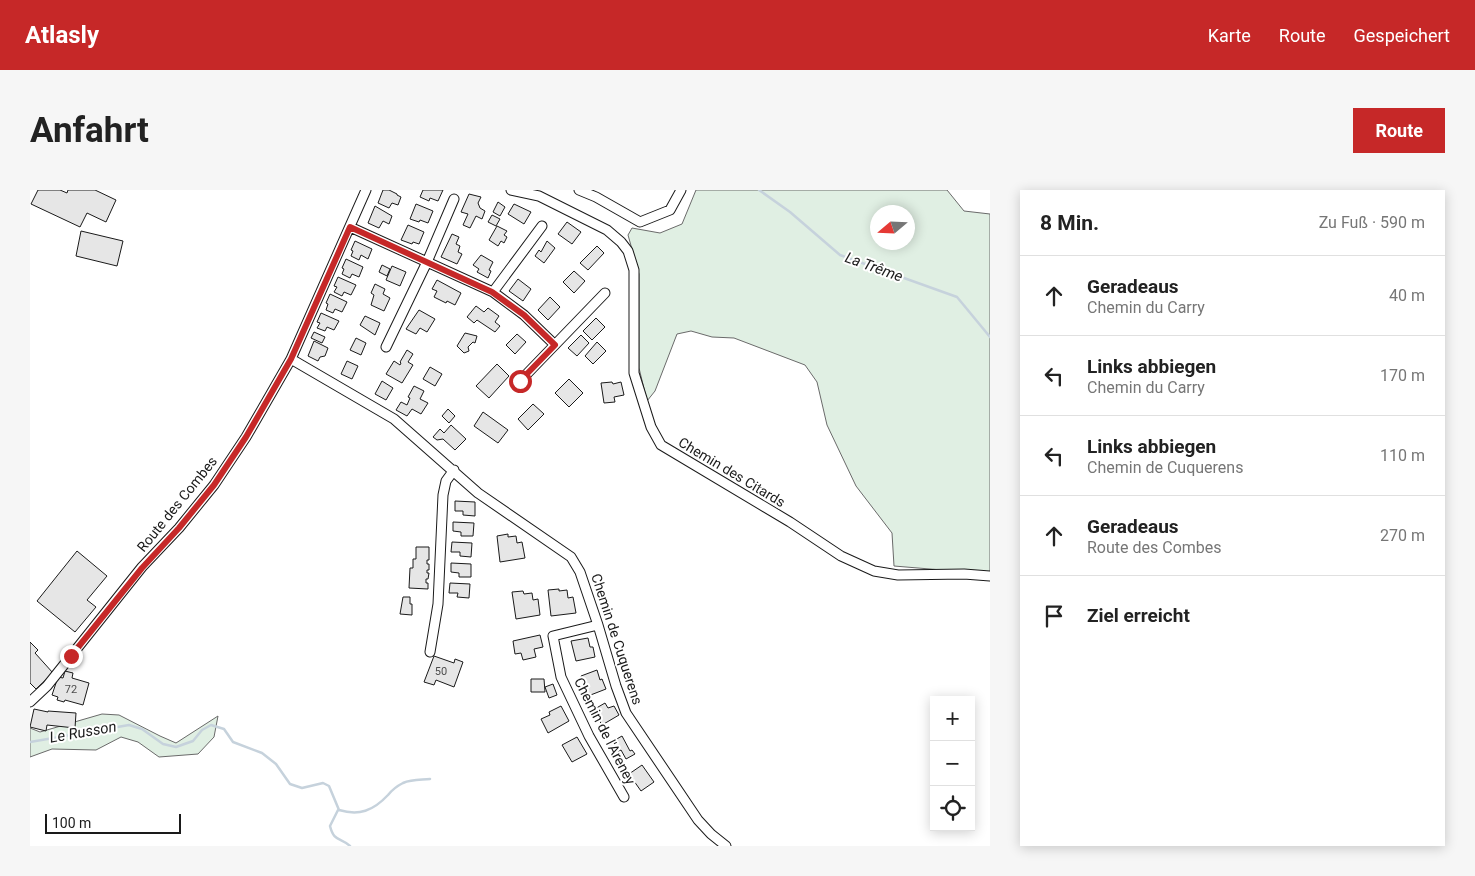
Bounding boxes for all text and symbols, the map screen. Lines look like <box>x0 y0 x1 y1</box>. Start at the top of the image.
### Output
text: Atlasly <box>25 21 99 49</box>
text: Karte <box>1208 25 1251 46</box>
text: Route <box>1279 25 1326 46</box>
text: Gespeichert <box>1354 25 1450 46</box>
button: Route <box>1353 108 1445 153</box>
text: Anfahrt <box>30 110 149 151</box>
north arrow <box>870 205 915 250</box>
text: 8 Min. <box>1040 211 1099 235</box>
text: Zu Fuß · 590 m <box>1319 213 1425 232</box>
water label: La Trême <box>843 248 906 286</box>
text: Geradeaus <box>1087 275 1179 298</box>
icon: ahead <box>1040 282 1068 310</box>
text: 40 m <box>1389 286 1425 305</box>
text: Chemin du Carry <box>1087 298 1205 317</box>
text: Links abbiegen <box>1087 355 1216 378</box>
icon: left <box>1040 362 1068 390</box>
text: 170 m <box>1380 366 1425 385</box>
route start <box>509 370 532 393</box>
text: Chemin du Carry <box>1087 378 1205 397</box>
street label: Chemin des Citards <box>676 434 788 510</box>
text: Links abbiegen <box>1087 435 1216 458</box>
icon: left <box>1040 442 1068 470</box>
text: 110 m <box>1380 446 1425 465</box>
street label: Route des Combes <box>134 453 220 555</box>
text: Chemin de Cuquerens <box>1087 458 1243 477</box>
text: Geradeaus <box>1087 515 1179 538</box>
icon: ahead <box>1040 522 1068 550</box>
text: 270 m <box>1380 526 1425 545</box>
text: Route des Combes <box>1087 538 1222 557</box>
street label: Chemin de Cuquerens <box>588 571 646 707</box>
icon: arrive <box>1040 602 1068 630</box>
text: Ziel erreicht <box>1087 604 1190 627</box>
route end <box>60 645 83 668</box>
house number: 50 <box>435 665 447 678</box>
street label: Chemin de l'Areney <box>571 675 639 787</box>
house number: 72 <box>65 683 77 696</box>
map controls <box>930 696 975 831</box>
button: + <box>930 696 975 741</box>
water label: Le Russon <box>48 717 118 747</box>
button: − <box>930 741 975 786</box>
button: locate <box>930 786 975 831</box>
scale bar <box>45 811 181 834</box>
text: 100 m <box>52 815 91 831</box>

